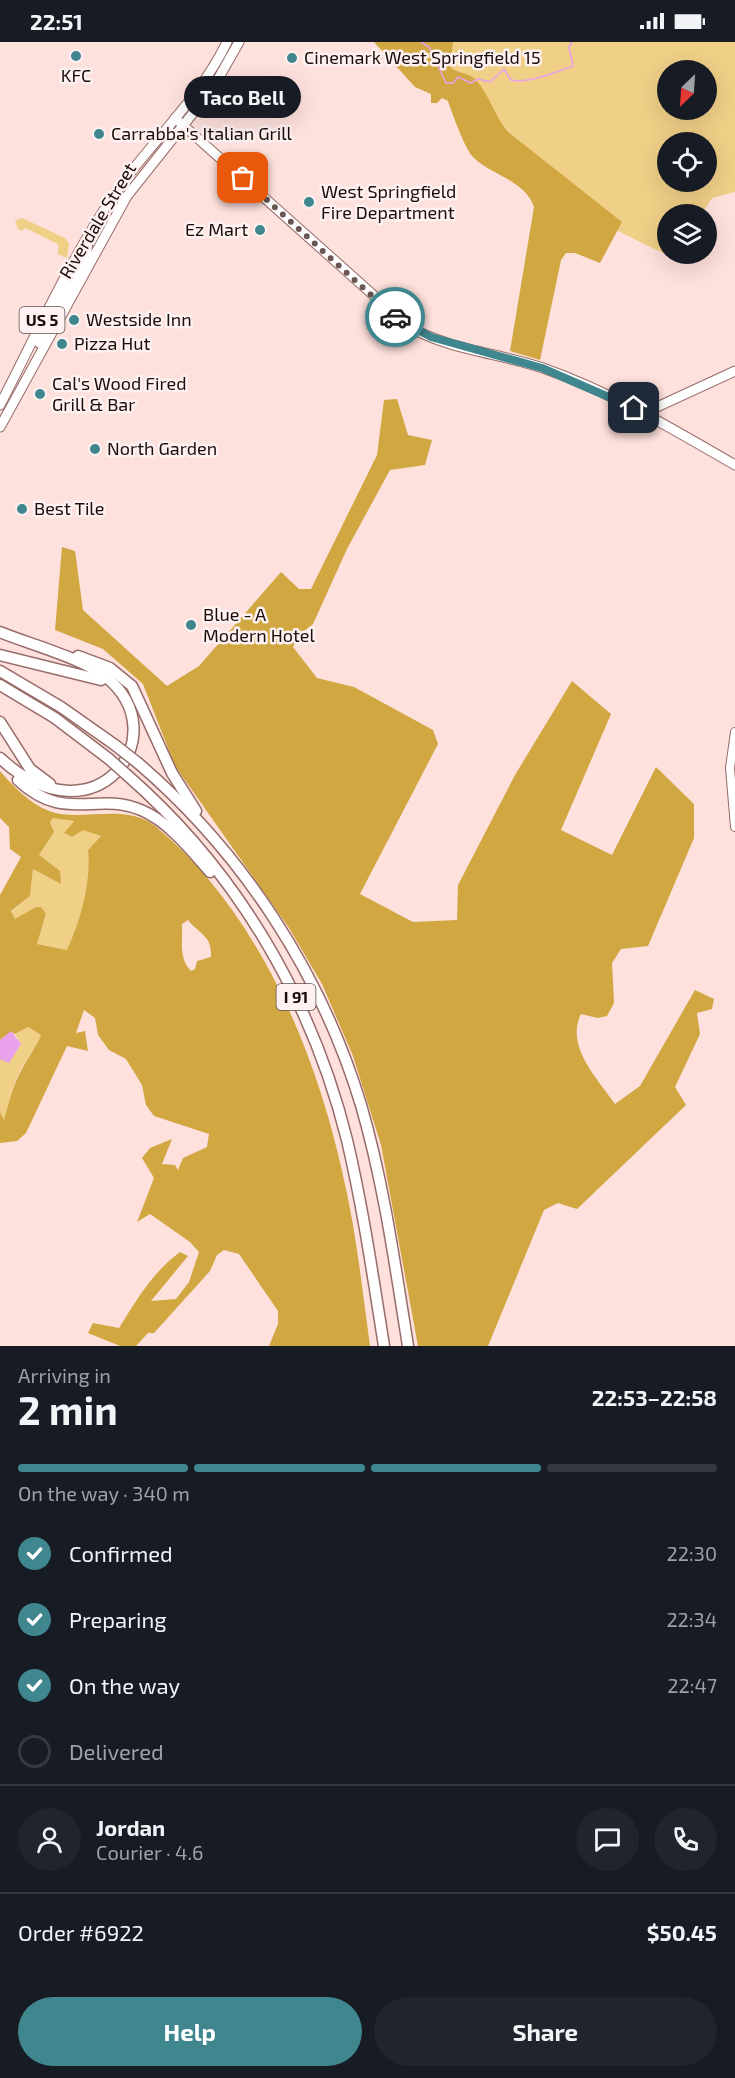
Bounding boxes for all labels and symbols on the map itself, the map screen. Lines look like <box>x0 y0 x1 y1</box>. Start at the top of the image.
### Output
place label: Cinemark West Springfield 15 <box>304 46 541 68</box>
marker: KFC <box>69 49 83 63</box>
marker: Cinemark West Springfield 15 <box>285 51 299 65</box>
north arrow <box>657 60 717 120</box>
place label: KFC <box>61 64 91 86</box>
callout: Taco Bell <box>184 76 302 118</box>
place label: Carrabba's Italian Grill <box>111 122 293 144</box>
marker: Carrabba's Italian Grill <box>92 127 106 141</box>
pin <box>217 152 268 203</box>
street label: Riverdale Street <box>54 159 140 282</box>
place label: West Springfield Fire Department <box>321 180 456 223</box>
marker: West Springfield Fire Department <box>302 195 316 209</box>
place label: Ez Mart <box>185 218 248 240</box>
marker: Ez Mart <box>253 223 267 237</box>
courier <box>365 287 425 347</box>
road number: US 5 <box>20 307 64 333</box>
place label: Westside Inn <box>86 308 192 330</box>
marker: Westside Inn <box>67 313 81 327</box>
place label: Pizza Hut <box>74 332 151 354</box>
marker: Pizza Hut <box>55 337 69 351</box>
place label: Cal's Wood Fired Grill & Bar <box>52 372 186 415</box>
pin <box>608 382 659 433</box>
marker: Cal's Wood Fired Grill & Bar <box>33 387 47 401</box>
place label: North Garden <box>107 437 217 459</box>
marker: North Garden <box>88 442 102 456</box>
place label: Best Tile <box>34 497 104 519</box>
marker: Best Tile <box>15 502 29 516</box>
place label: Blue - A Modern Hotel <box>203 603 315 646</box>
marker: Blue - A Modern Hotel <box>184 618 198 632</box>
road number: I 91 <box>276 984 316 1010</box>

